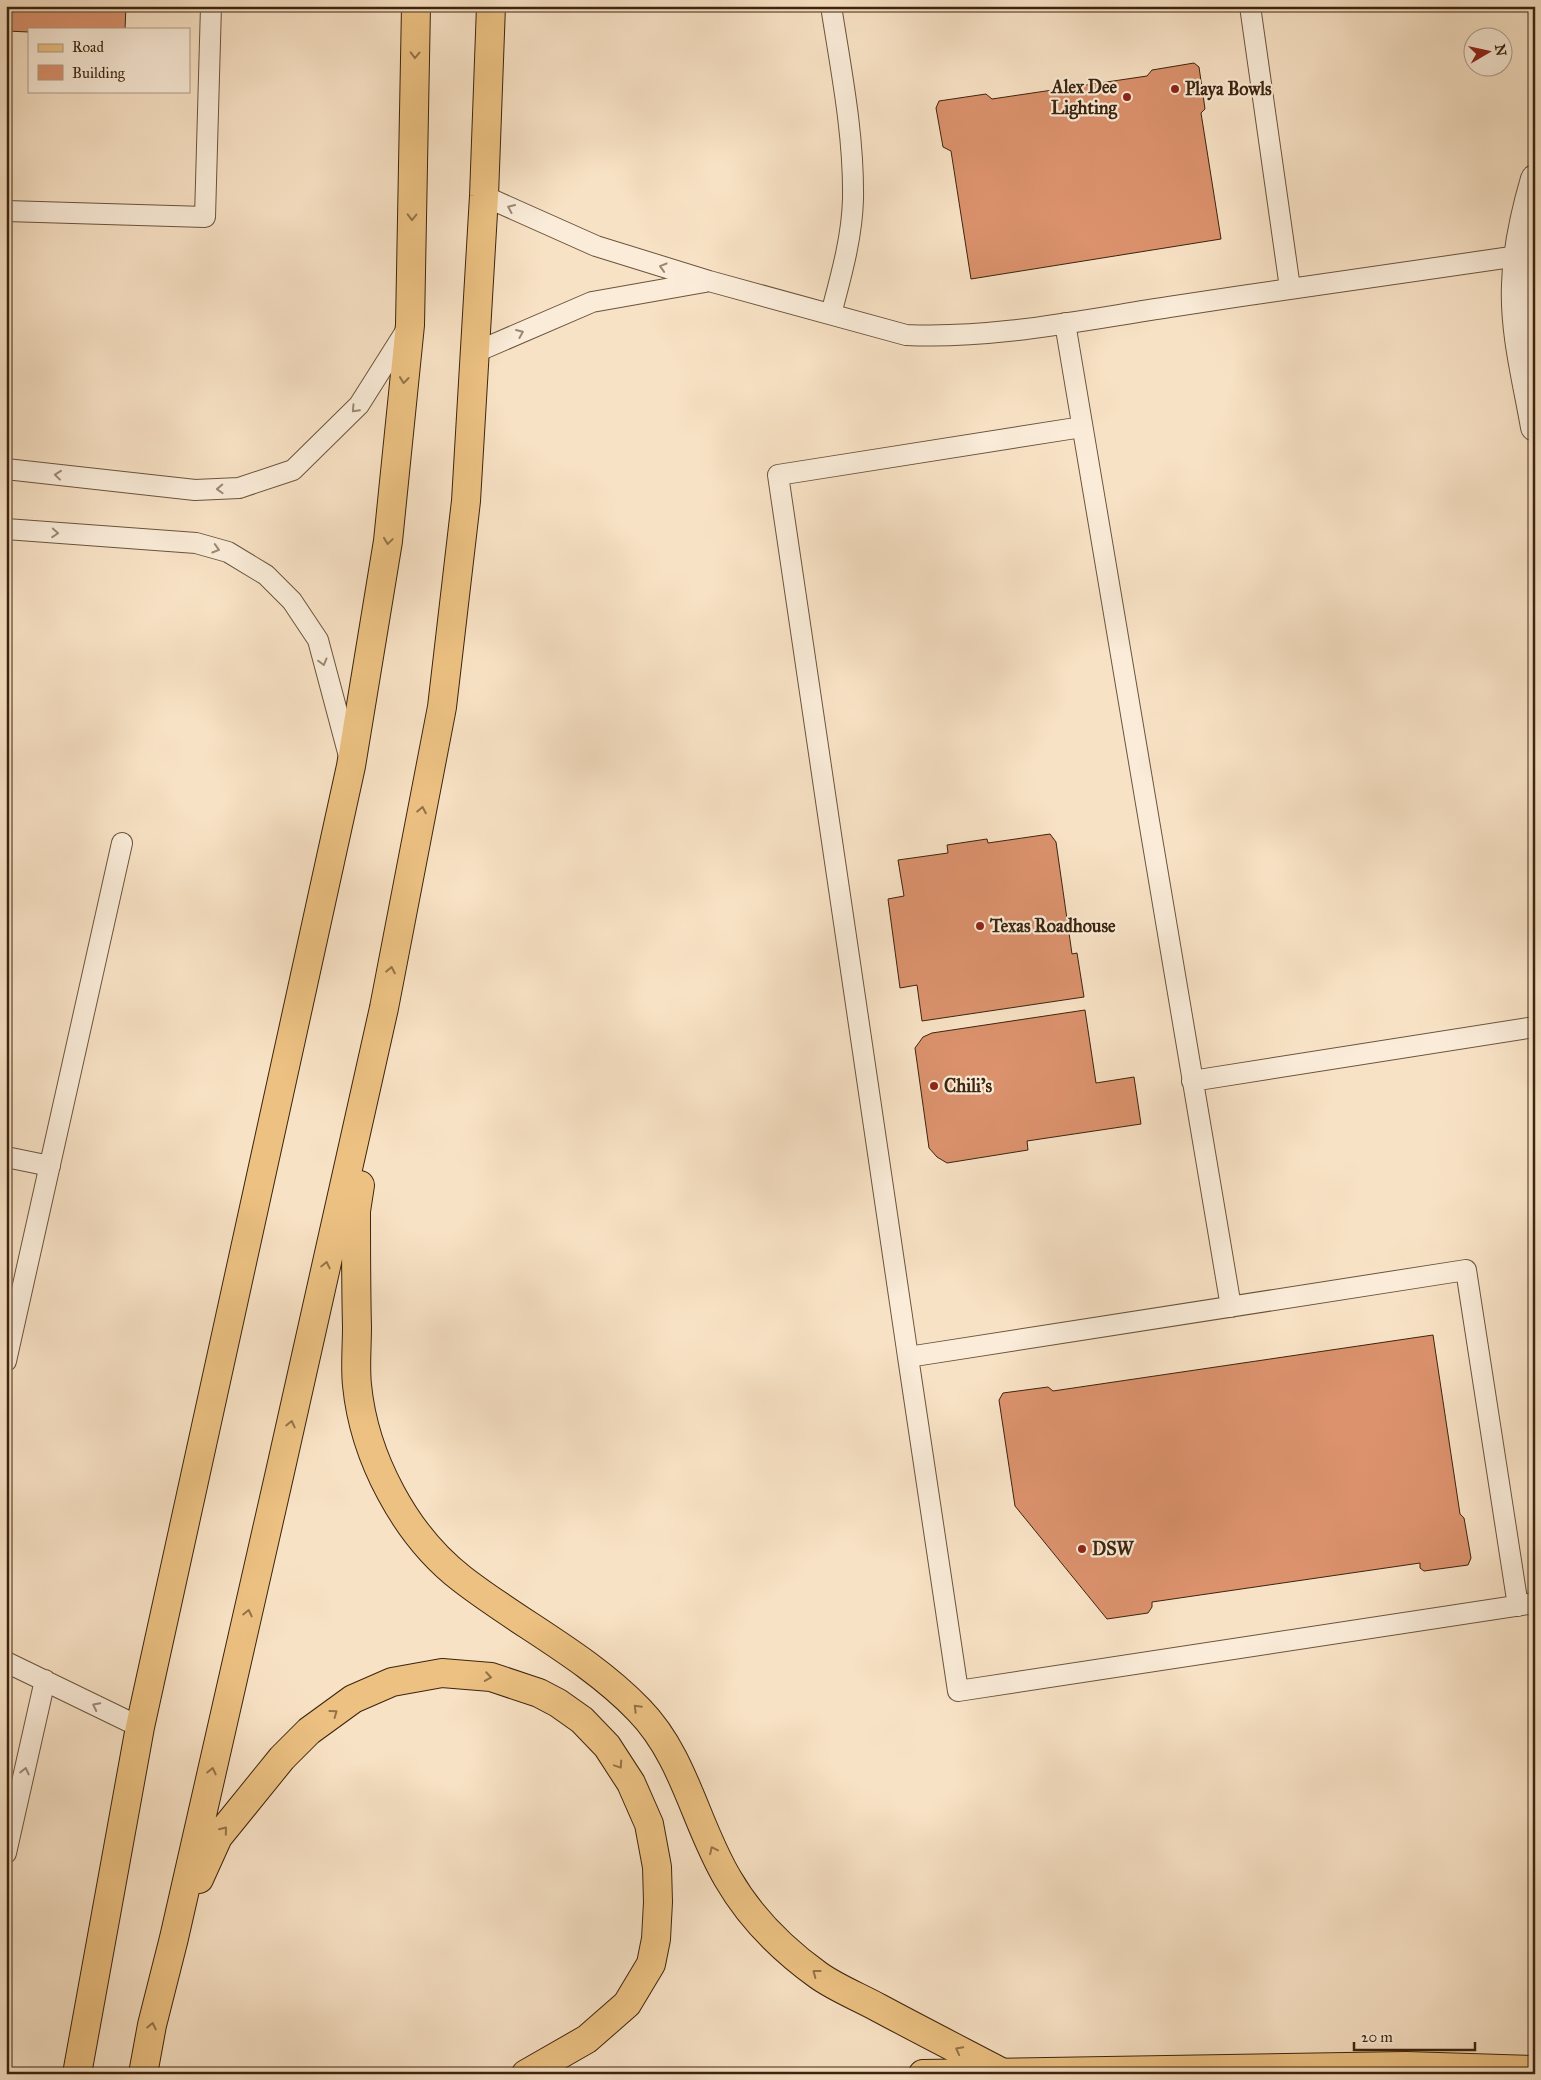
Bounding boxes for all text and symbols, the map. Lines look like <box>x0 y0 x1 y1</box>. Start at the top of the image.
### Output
legend <box>28 28 190 92</box>
north arrow <box>1464 28 1514 78</box>
text: Road <box>72 38 104 56</box>
text: N <box>1491 43 1510 57</box>
one-way arrow <box>410 52 420 59</box>
text: Building <box>72 64 126 82</box>
place label: Alex Dee Lighting <box>1051 76 1118 120</box>
place label: Playa Bowls <box>1185 78 1272 101</box>
marker: Playa Bowls <box>1169 83 1181 95</box>
marker: Alex Dee Lighting <box>1121 91 1133 103</box>
one-way arrow <box>507 204 516 214</box>
one-way arrow <box>407 214 417 222</box>
one-way arrow <box>659 262 667 272</box>
one-way arrow <box>515 329 524 340</box>
one-way arrow <box>399 376 410 384</box>
one-way arrow <box>352 404 361 413</box>
one-way arrow <box>54 470 62 481</box>
one-way arrow <box>216 484 224 494</box>
one-way arrow <box>51 527 59 538</box>
one-way arrow <box>383 538 394 546</box>
one-way arrow <box>212 543 220 553</box>
one-way arrow <box>318 657 328 666</box>
one-way arrow <box>417 806 427 815</box>
place label: Texas Roadhouse <box>989 915 1116 937</box>
marker: Texas Roadhouse <box>974 920 986 932</box>
one-way arrow <box>386 966 396 974</box>
place label: Chili's <box>944 1075 992 1097</box>
marker: Chili's <box>928 1080 940 1092</box>
one-way arrow <box>320 1261 331 1270</box>
one-way arrow <box>285 1420 296 1428</box>
place label: DSW <box>1092 1538 1135 1560</box>
marker: DSW <box>1076 1543 1088 1555</box>
one-way arrow <box>242 1608 253 1617</box>
one-way arrow <box>484 1672 492 1682</box>
one-way arrow <box>92 1702 101 1712</box>
one-way arrow <box>634 1705 643 1714</box>
one-way arrow <box>329 1710 338 1719</box>
one-way arrow <box>613 1759 622 1768</box>
one-way arrow <box>19 1767 30 1776</box>
one-way arrow <box>206 1767 217 1775</box>
one-way arrow <box>218 1827 227 1836</box>
one-way arrow <box>709 1846 720 1855</box>
one-way arrow <box>813 1971 822 1979</box>
scale bar <box>1354 2020 1475 2052</box>
one-way arrow <box>146 2021 157 2030</box>
text: 20 m <box>1361 2028 1393 2046</box>
one-way arrow <box>956 2046 965 2056</box>

